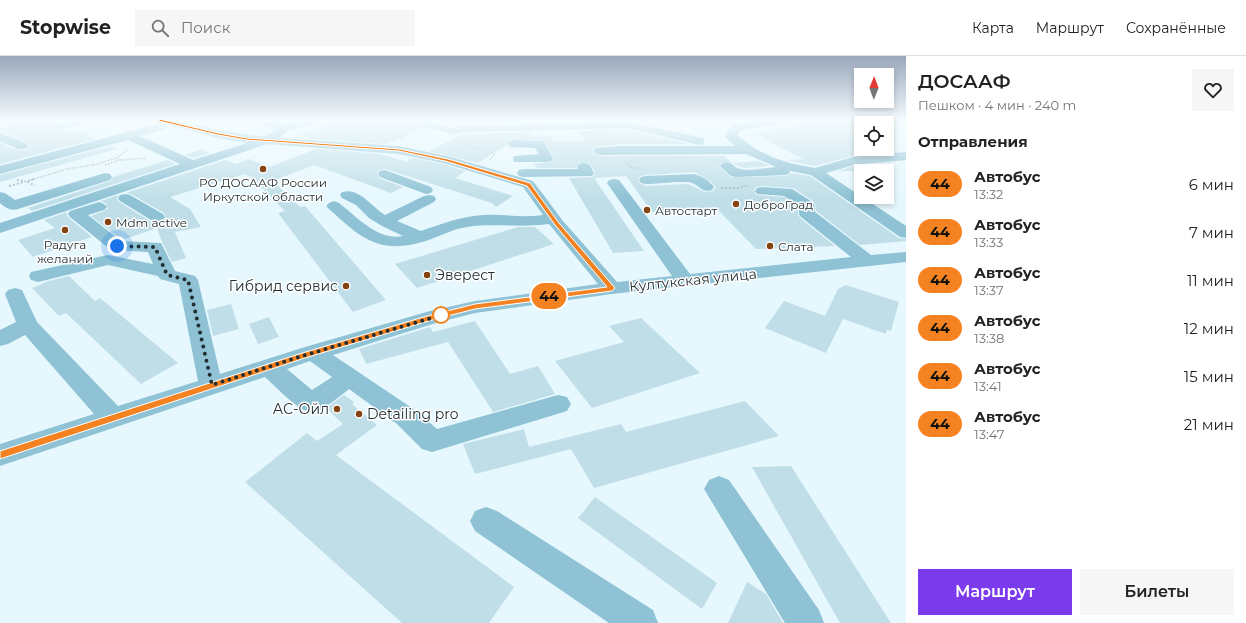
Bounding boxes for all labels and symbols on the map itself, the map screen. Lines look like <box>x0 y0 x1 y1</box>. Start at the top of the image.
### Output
north arrow <box>854 68 894 108</box>
marker: РО ДОСААФ России Иркутской области <box>258 164 268 174</box>
place label: РО ДОСААФ России Иркутской области <box>199 175 327 204</box>
place label: ДоброГрад <box>744 197 813 212</box>
marker: ДоброГрад <box>731 199 741 209</box>
place label: Автостарт <box>655 203 718 218</box>
marker: Автостарт <box>642 205 652 215</box>
place label: Mdm active <box>116 215 187 230</box>
marker: Mdm active <box>103 217 113 227</box>
marker: Радуга желаний <box>60 225 70 235</box>
your location <box>107 236 127 256</box>
place label: Радуга желаний <box>37 237 93 266</box>
place label: Слата <box>778 239 814 254</box>
marker: Слата <box>765 241 775 251</box>
street label: Култукская улица <box>628 264 758 296</box>
place label: Эверест <box>435 266 495 284</box>
marker: Эверест <box>422 270 432 280</box>
place label: Гибрид сервис <box>229 277 338 295</box>
marker: Гибрид сервис <box>341 281 351 291</box>
line badge: 44 <box>531 283 567 309</box>
unlabelled marker <box>432 306 450 324</box>
place label: АС-Ойл <box>273 400 329 418</box>
marker: АС-Ойл <box>332 404 342 414</box>
place label: Detailing pro <box>367 405 459 423</box>
marker: Detailing pro <box>354 409 364 419</box>

